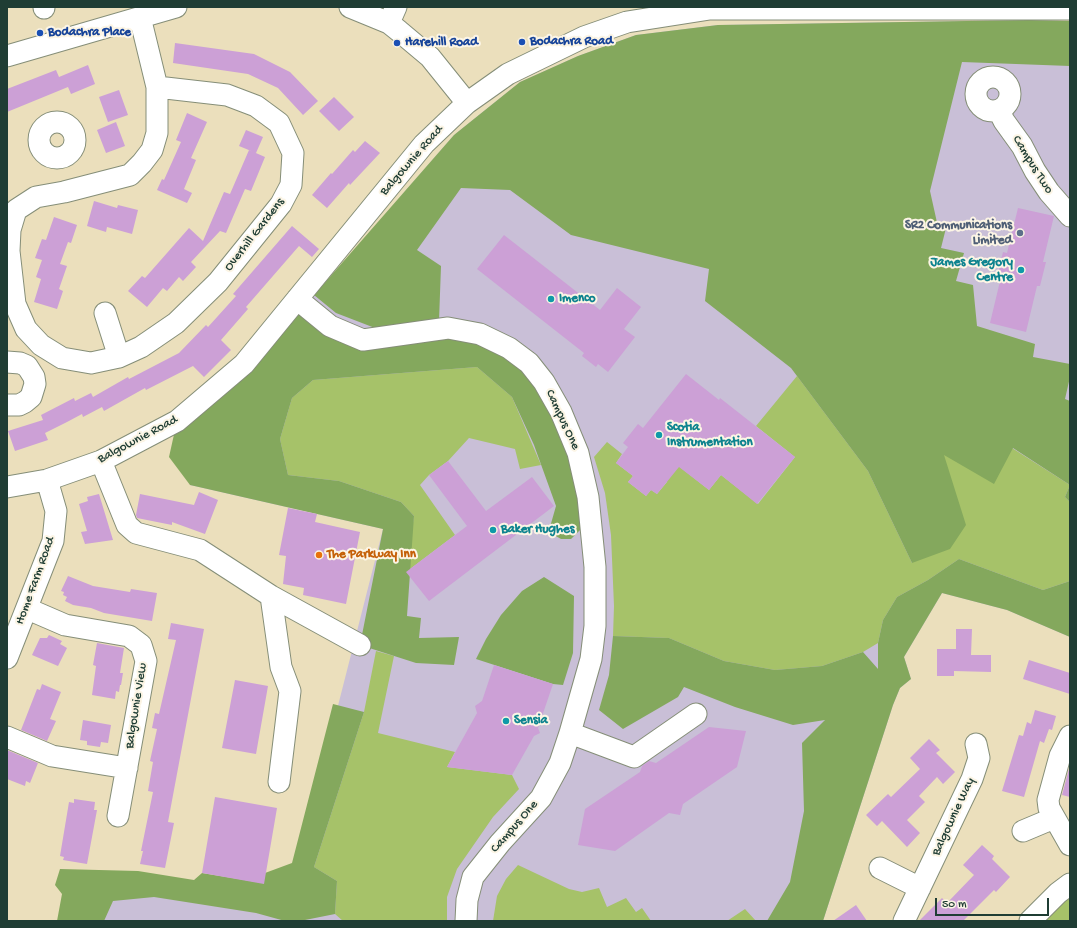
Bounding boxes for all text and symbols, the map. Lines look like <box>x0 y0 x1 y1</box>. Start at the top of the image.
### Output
place label: Bodachra Place <box>48 25 131 41</box>
marker: Bodachra Place <box>35 28 45 38</box>
place label: Bodachra Road <box>530 34 613 50</box>
place label: Harehill Road <box>405 35 478 51</box>
marker: Bodachra Road <box>517 37 527 47</box>
marker: Harehill Road <box>392 38 402 48</box>
street label: Balgownie Road <box>377 123 447 199</box>
street label: Campus Two <box>1008 133 1056 197</box>
street label: Overhill Gardens <box>222 195 288 275</box>
place label: SR2 Communications Limited <box>905 218 1012 249</box>
marker: SR2 Communications Limited <box>1015 228 1025 238</box>
place label: James Gregory Centre <box>930 255 1013 286</box>
marker: James Gregory Centre <box>1016 265 1026 275</box>
place label: Imenco <box>559 291 595 307</box>
marker: Imenco <box>546 294 556 304</box>
street label: Campus One <box>541 387 583 453</box>
street label: Balgownie Road <box>95 412 181 468</box>
place label: Scotia Instrumentation <box>667 420 753 451</box>
marker: Scotia Instrumentation <box>654 430 664 440</box>
place label: Baker Hughes <box>501 522 574 538</box>
marker: Baker Hughes <box>488 525 498 535</box>
street label: Home Farm Road <box>13 535 59 627</box>
place label: The Parkway Inn <box>327 547 416 563</box>
marker: The Parkway Inn <box>314 550 324 560</box>
street label: Balgownie View <box>123 662 151 750</box>
place label: Sensia <box>514 713 548 729</box>
marker: Sensia <box>501 716 511 726</box>
street label: Balgownie Way <box>929 775 979 859</box>
street label: Campus One <box>488 798 542 856</box>
scale bar <box>937 890 1051 916</box>
text: 50 m <box>942 898 967 912</box>

